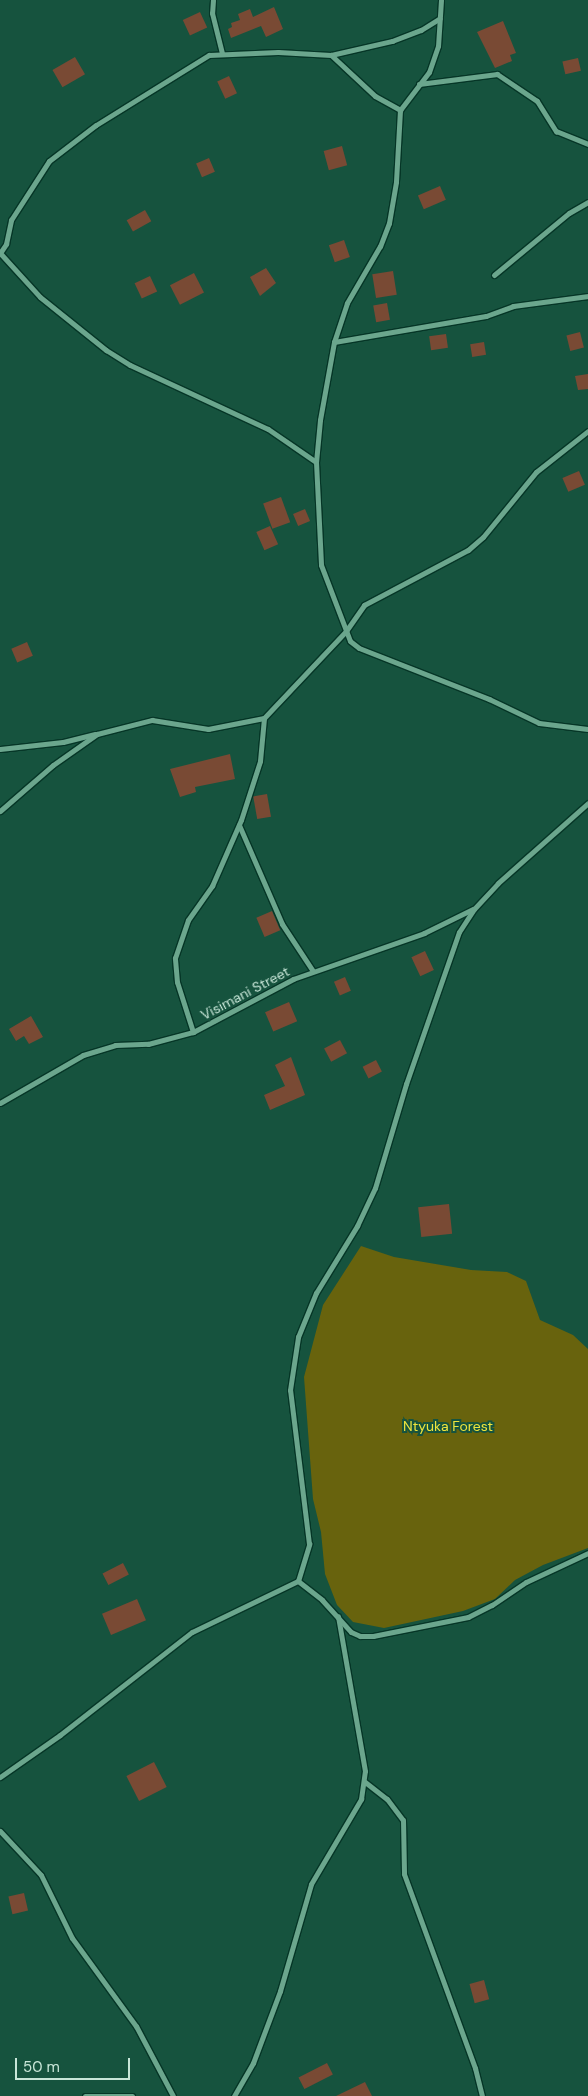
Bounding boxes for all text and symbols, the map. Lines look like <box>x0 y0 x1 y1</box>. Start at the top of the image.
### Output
street label: Visimani Street <box>198 963 292 1023</box>
park label: Ntyuka Forest <box>403 1418 493 1434</box>
scale bar <box>18 2048 132 2080</box>
text: 50 m <box>23 2057 60 2077</box>

